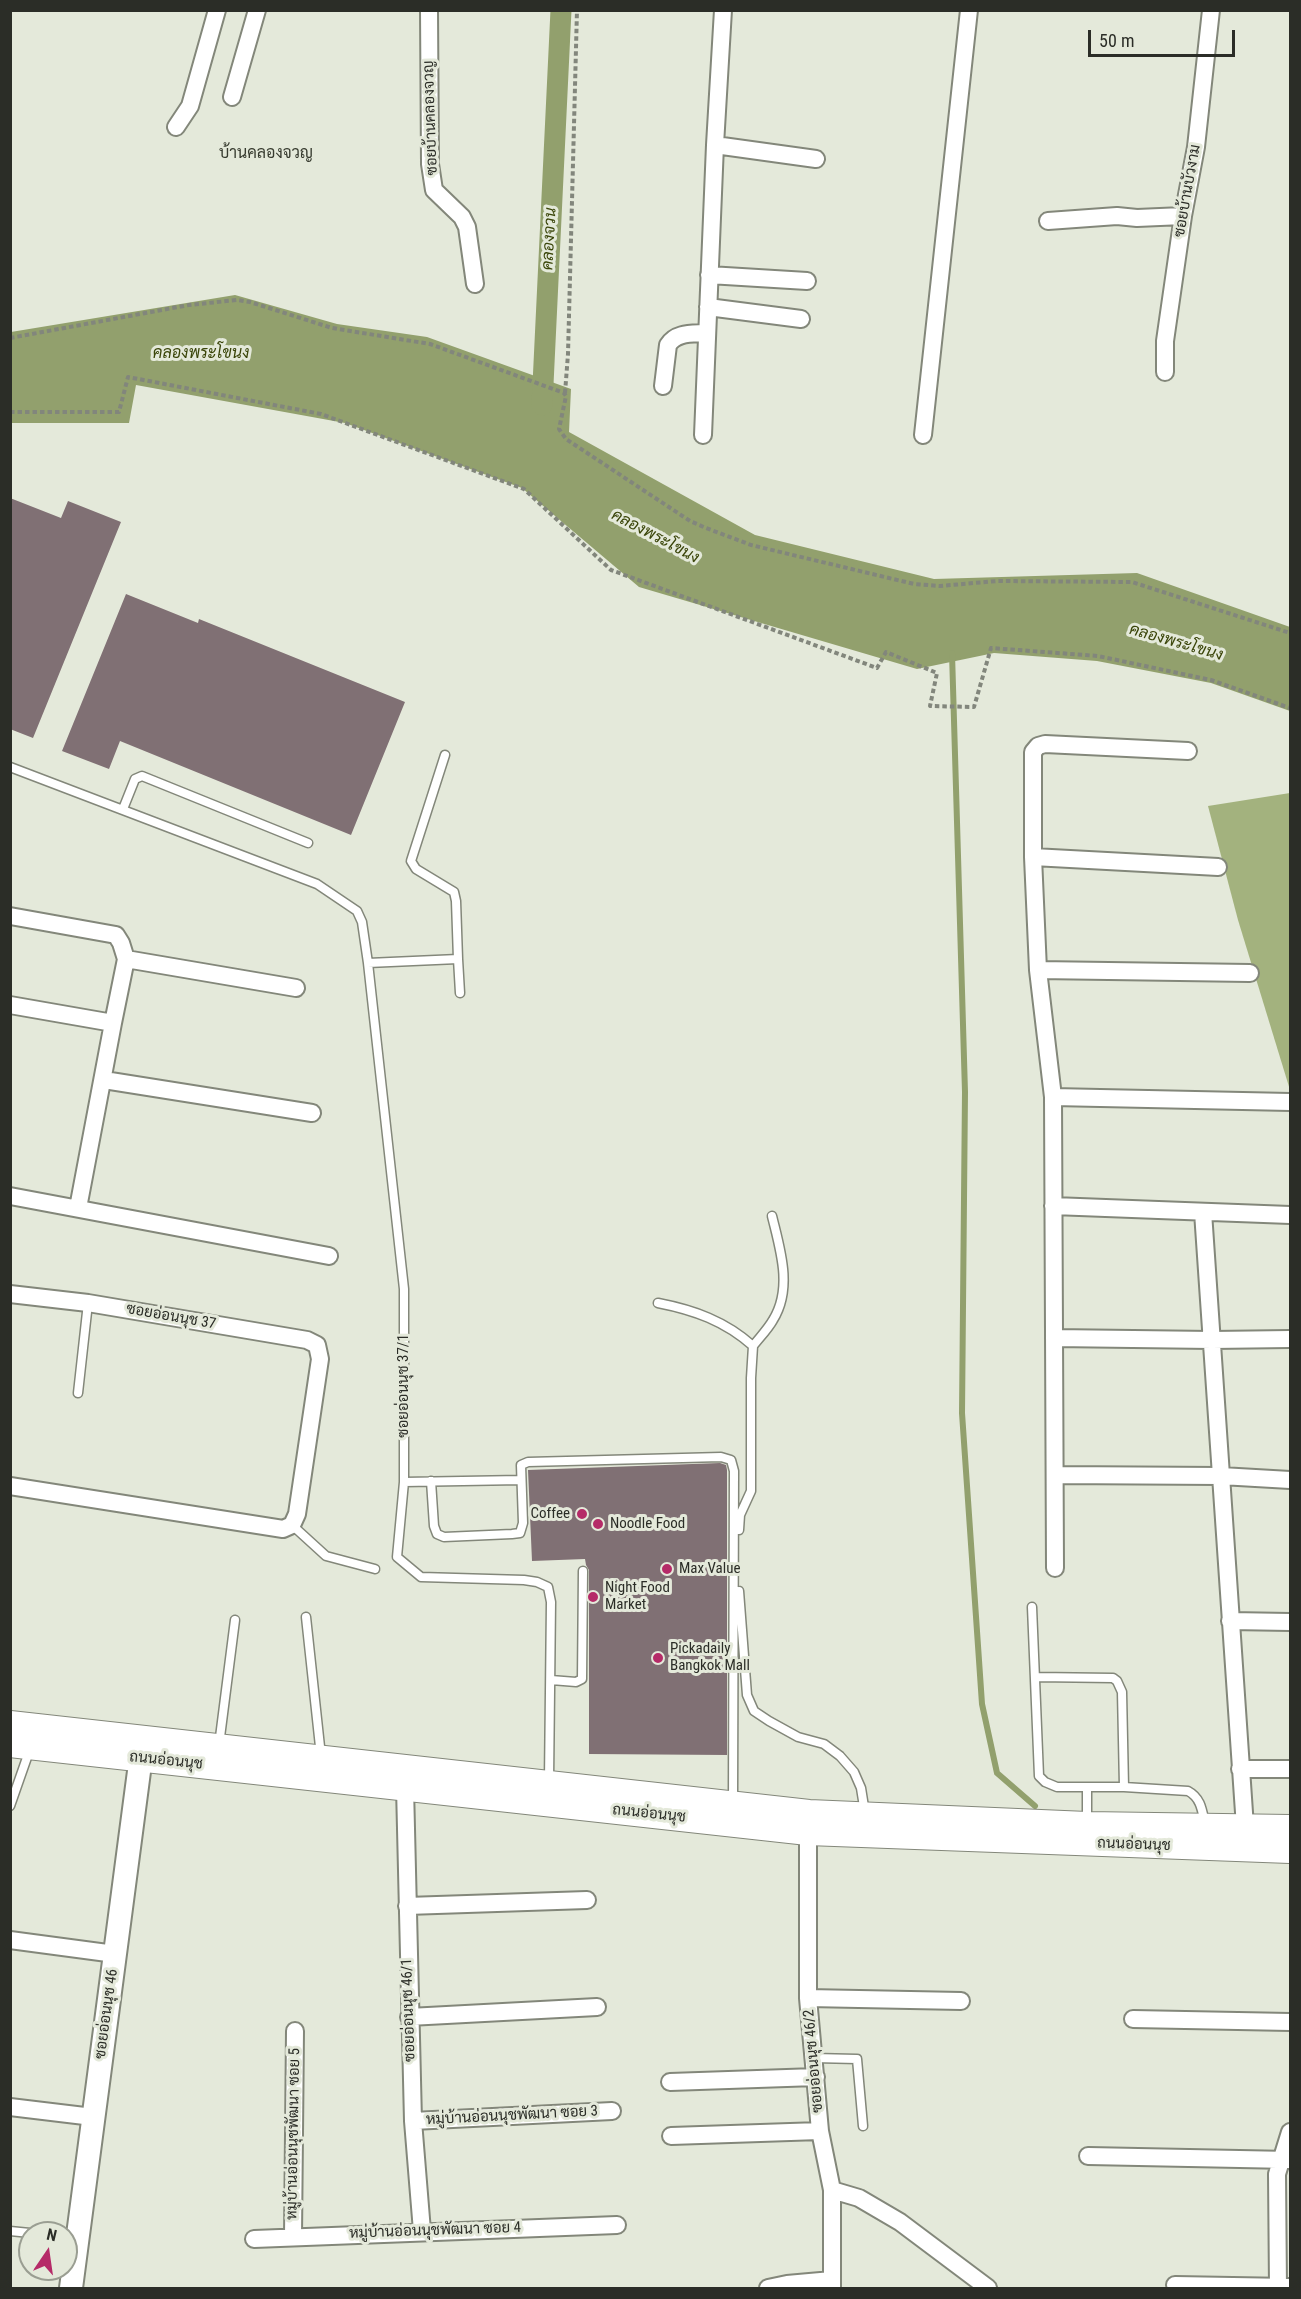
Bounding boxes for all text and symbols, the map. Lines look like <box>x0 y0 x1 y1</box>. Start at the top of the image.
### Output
scale bar <box>1091 18 1238 56</box>
text: 50 m <box>1099 30 1134 51</box>
street label: ซอยบ้านคลองจวญ <box>420 60 442 176</box>
street label: ซอยบ้านบัวงาม <box>1171 143 1205 239</box>
district label: บ้านคลองจวญ <box>219 144 313 164</box>
water label: คลองจวน <box>539 207 561 271</box>
water label: คลองพระโขนง <box>153 344 249 364</box>
water label: คลองพระโขนง <box>608 506 702 568</box>
water label: คลองพระโขนง <box>1127 620 1225 666</box>
street label: ซอยอ่อนนุช 37 <box>125 1300 217 1334</box>
street label: ซอยอ่อนนุช 37/1 <box>395 1334 413 1438</box>
place label: Coffee <box>531 1505 570 1523</box>
marker: Coffee <box>575 1507 589 1521</box>
place label: Noodle Food <box>610 1515 685 1533</box>
marker: Noodle Food <box>591 1517 605 1531</box>
place label: Max Value <box>679 1560 741 1578</box>
marker: Max Value <box>660 1562 674 1576</box>
place label: Night Food Market <box>605 1579 670 1614</box>
marker: Night Food Market <box>586 1590 600 1604</box>
place label: Pickadaily Bangkok Mall <box>670 1640 750 1675</box>
marker: Pickadaily Bangkok Mall <box>651 1651 665 1665</box>
street label: ถนนอ่อนนุช <box>128 1748 204 1774</box>
street label: ถนนอ่อนนุช <box>611 1801 687 1827</box>
street label: ถนนอ่อนนุช <box>1097 1835 1171 1855</box>
street label: ซอยอ่อนนุช 46/1 <box>398 1958 420 2062</box>
street label: ซอยอ่อนนุช 46 <box>92 1968 122 2060</box>
street label: ซอยอ่อนนุช 46/2 <box>801 2009 827 2113</box>
street label: หมู่บ้านอ่อนนุชพัฒนา ซอย 5 <box>283 2048 305 2220</box>
street label: หมู่บ้านอ่อนนุชพัฒนา ซอย 3 <box>426 2103 598 2129</box>
street label: หมู่บ้านอ่อนนุชพัฒนา ซอย 4 <box>349 2219 521 2243</box>
north arrow <box>18 2221 78 2281</box>
text: N <box>45 2225 59 2245</box>

